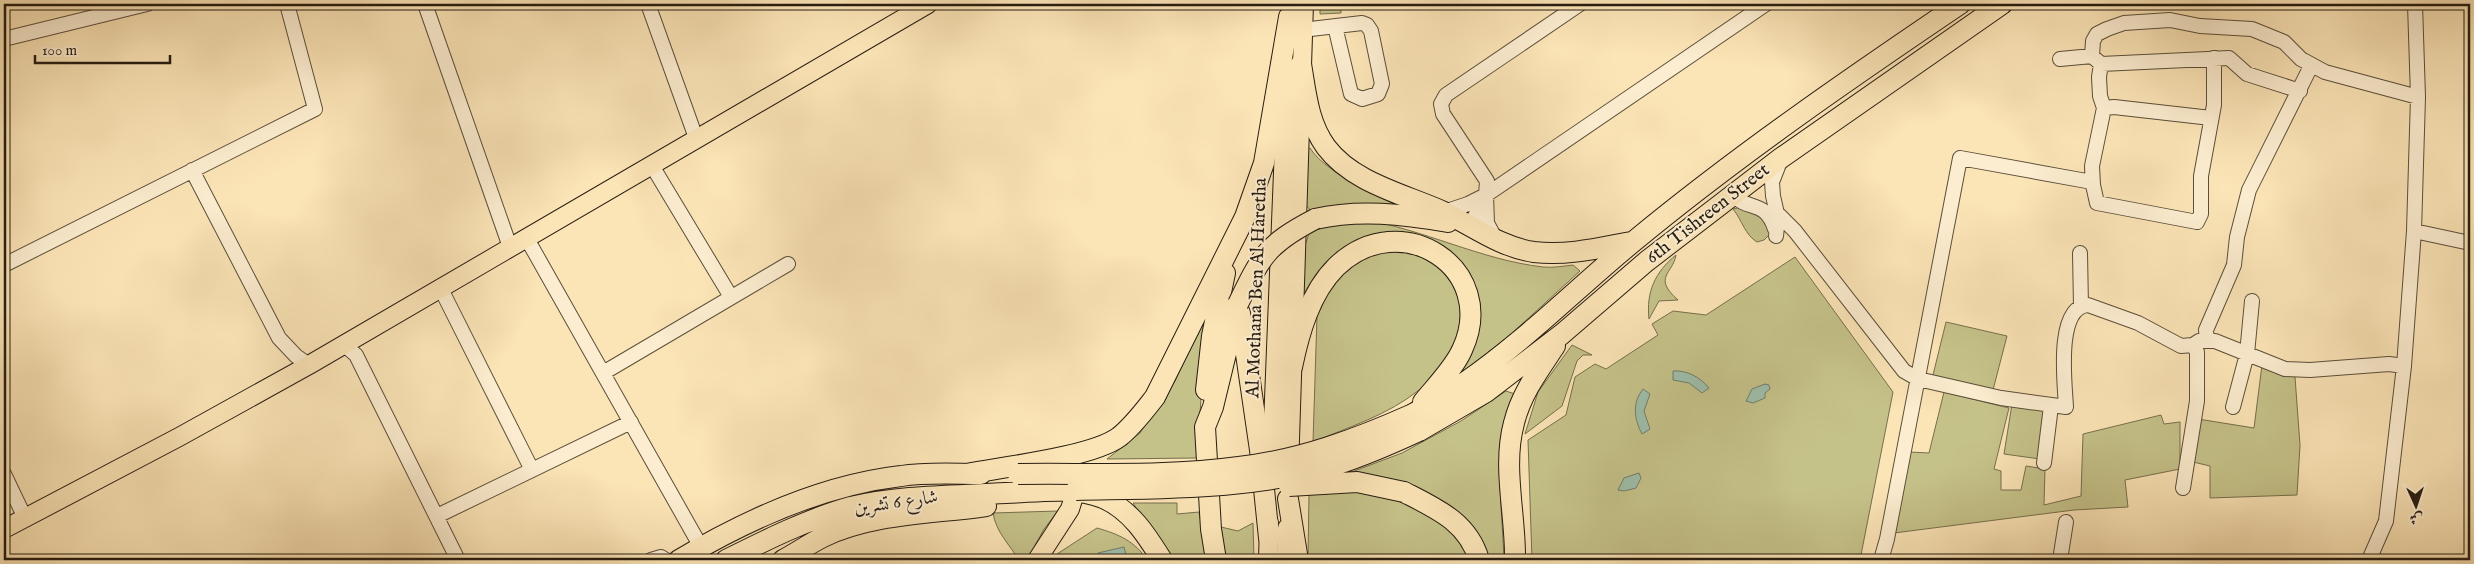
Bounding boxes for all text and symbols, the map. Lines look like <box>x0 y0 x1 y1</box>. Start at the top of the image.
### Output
scale bar <box>35 32 170 64</box>
text: 100 m <box>42 41 78 60</box>
street label: 6th Tishreen Street <box>1641 158 1775 270</box>
street label: Al Mothana Ben Al Haretha <box>1241 177 1273 399</box>
north arrow <box>2392 482 2442 532</box>
street label: شارع 6 تشرين <box>852 485 940 523</box>
text: ش <box>2409 509 2424 527</box>

